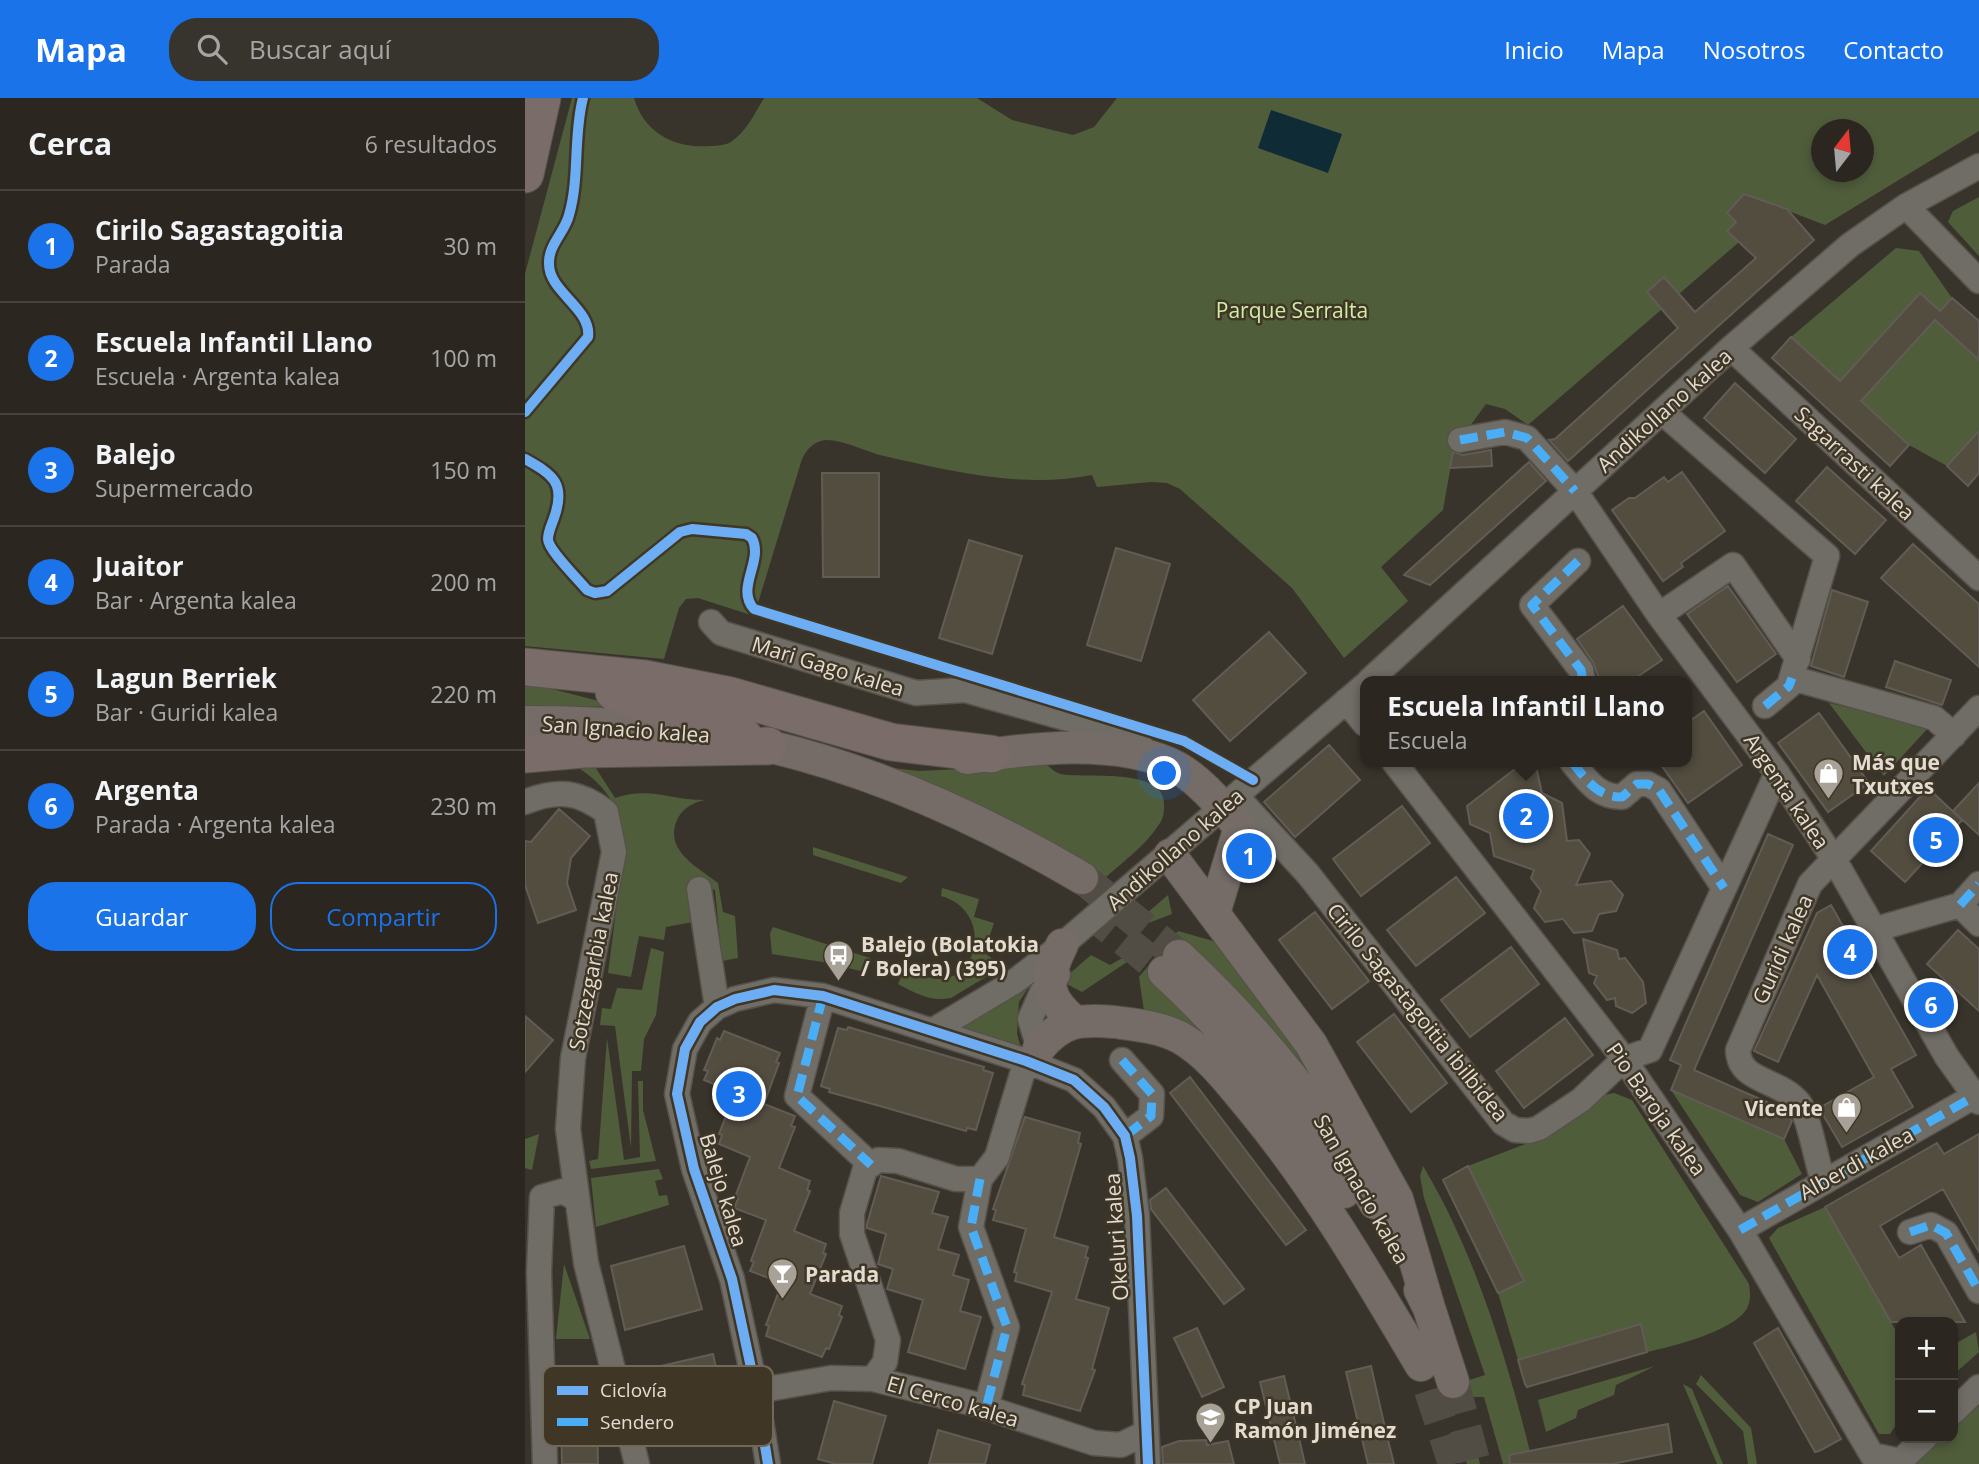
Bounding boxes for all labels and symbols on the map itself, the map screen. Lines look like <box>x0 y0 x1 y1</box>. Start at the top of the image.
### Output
north arrow <box>1811 119 1874 182</box>
park label: Parque Serralta <box>1216 296 1368 324</box>
street label: Andikollano kalea <box>1590 342 1738 478</box>
street label: Sagarrasti kalea <box>1789 400 1921 526</box>
street label: Mari Gago kalea <box>748 630 908 702</box>
street label: San Ignacio kalea <box>541 709 711 749</box>
street label: Argenta kalea <box>1738 728 1836 854</box>
place label: Más que Txutxes <box>1852 748 1940 800</box>
your location <box>1147 756 1181 790</box>
shop icon: Más que Txutxes <box>1812 757 1846 801</box>
street label: Andikollano kalea <box>1101 782 1249 916</box>
pin: 2 <box>1503 790 1549 842</box>
pin: 5 <box>1913 814 1959 866</box>
pin: 1 <box>1226 830 1272 882</box>
street label: Sotzezgarbia kalea <box>562 869 624 1053</box>
street label: Guridi kalea <box>1745 890 1819 1008</box>
street label: Cirilo Sagastagoitia ibilbidea <box>1321 897 1515 1127</box>
pin: 4 <box>1827 926 1873 978</box>
place label: Balejo (Bolatokia / Bolera) (395) <box>861 930 1039 982</box>
bus stop icon: Balejo (Bolatokia / Bolera) (395) <box>821 939 855 983</box>
pin: 6 <box>1908 979 1954 1031</box>
street label: Pio Baroja kalea <box>1601 1037 1713 1181</box>
pin: 3 <box>716 1068 762 1120</box>
shop icon: Vicente <box>1829 1091 1863 1135</box>
place label: Vicente <box>1744 1094 1823 1122</box>
street label: San Ignacio kalea <box>1308 1109 1416 1269</box>
street label: Alberdi kalea <box>1794 1120 1918 1206</box>
street label: Balejo kalea <box>693 1130 755 1250</box>
street label: Okeluri kalea <box>1098 1172 1134 1302</box>
bar icon: Parada <box>765 1257 799 1301</box>
place label: Parada <box>805 1260 879 1288</box>
legend <box>543 1366 773 1446</box>
street label: El Cerco kalea <box>884 1369 1022 1433</box>
text: Ciclovía <box>600 1377 667 1403</box>
place label: CP Juan Ramón Jiménez <box>1234 1392 1396 1444</box>
school or university icon: CP Juan Ramón Jiménez <box>1194 1401 1228 1445</box>
text: Sendero <box>600 1409 674 1435</box>

